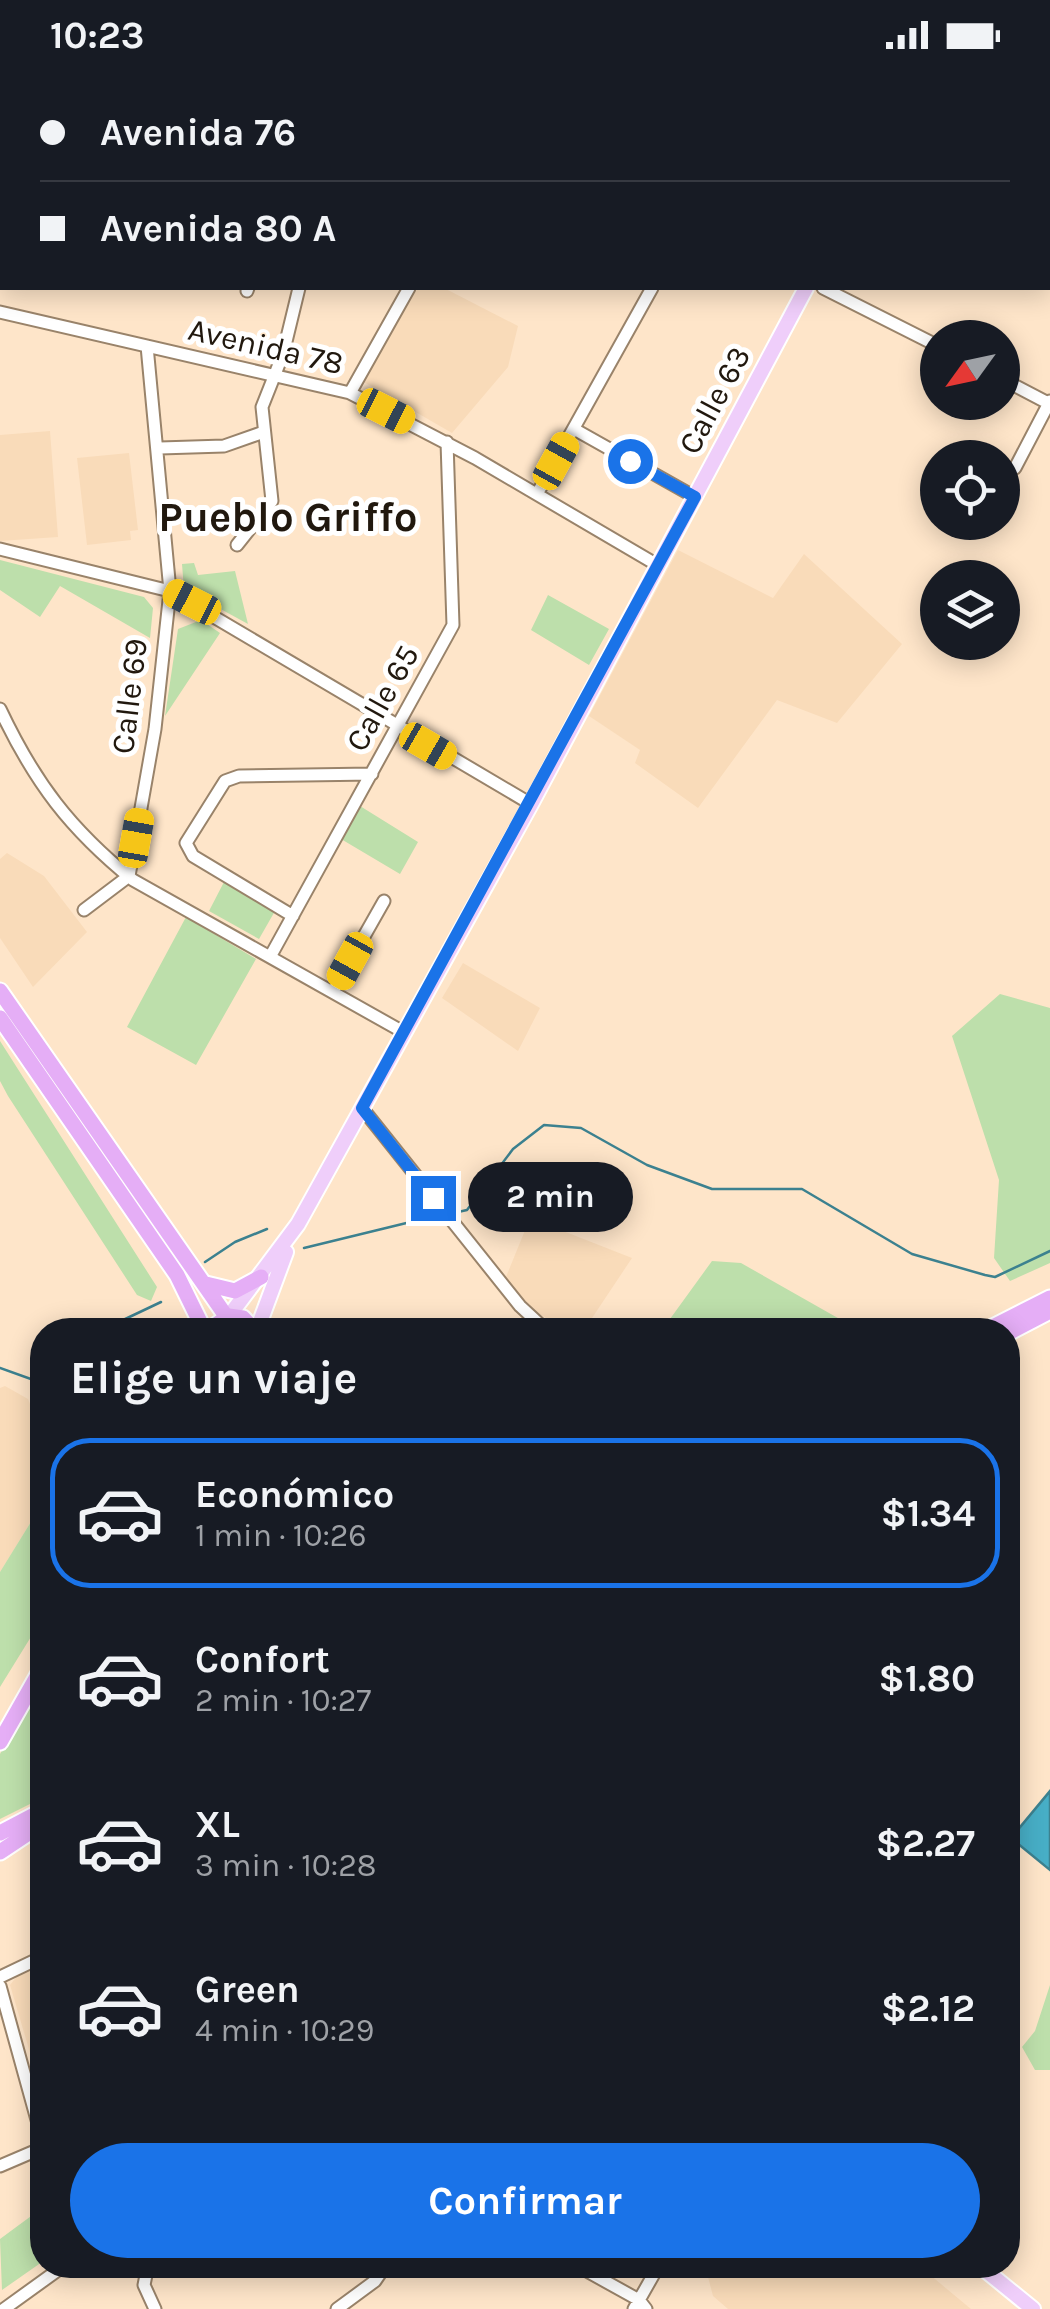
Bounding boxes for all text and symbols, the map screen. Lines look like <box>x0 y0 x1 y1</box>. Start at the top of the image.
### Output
text: 10:23 <box>50 13 144 58</box>
text: Avenida 76 <box>100 110 296 155</box>
text: Avenida 80 A <box>100 206 336 251</box>
street label: Avenida 78 <box>185 311 347 382</box>
north arrow <box>920 320 1020 420</box>
map controls <box>920 320 1020 660</box>
street label: Calle 63 <box>671 340 758 460</box>
car <box>352 384 420 438</box>
car <box>528 427 584 495</box>
route start <box>608 439 653 484</box>
button: locate <box>920 440 1020 540</box>
district label: Pueblo Griffo <box>158 492 418 542</box>
button: layers <box>920 560 1020 660</box>
car <box>158 575 226 629</box>
street label: Calle 69 <box>104 636 155 756</box>
street label: Calle 65 <box>338 639 427 758</box>
car <box>395 718 461 774</box>
car <box>116 806 156 870</box>
car <box>322 927 378 995</box>
callout: 2 min <box>468 1163 633 1233</box>
route end <box>411 1176 456 1221</box>
text: 2 min <box>506 1178 595 1215</box>
text: Elige un viaje <box>70 1352 357 1404</box>
icon: car <box>75 1468 165 1558</box>
text: Económico <box>195 1472 394 1517</box>
text: $1.34 <box>881 1491 975 1536</box>
text: 1 min · 10:26 <box>195 1517 367 1554</box>
icon: car <box>75 1633 165 1723</box>
text: Confort <box>195 1637 330 1682</box>
text: $1.80 <box>878 1656 975 1701</box>
text: 2 min · 10:27 <box>195 1682 371 1719</box>
icon: car <box>75 1798 165 1888</box>
text: XL <box>195 1802 240 1847</box>
text: $2.27 <box>876 1821 975 1866</box>
text: 3 min · 10:28 <box>195 1847 376 1884</box>
icon: car <box>75 1963 165 2053</box>
text: Green <box>195 1967 300 2012</box>
text: $2.12 <box>881 1986 975 2031</box>
text: 4 min · 10:29 <box>195 2012 374 2049</box>
button: Confirmar <box>70 2143 980 2258</box>

